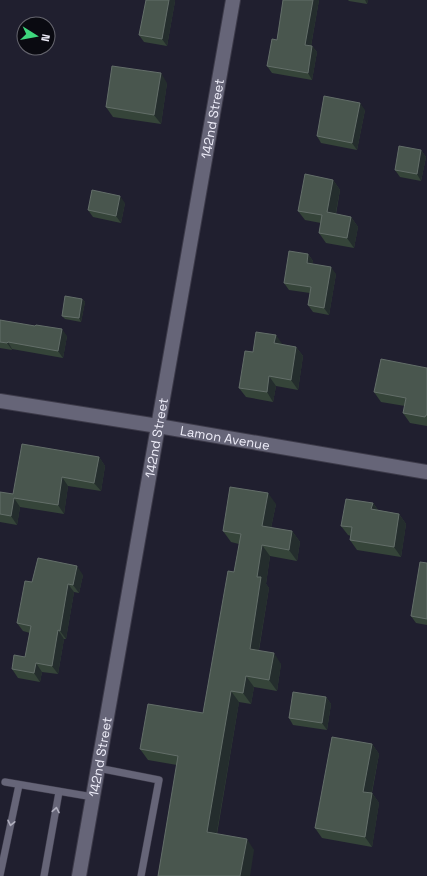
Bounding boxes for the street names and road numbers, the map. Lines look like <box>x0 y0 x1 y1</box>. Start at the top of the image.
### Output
street label: 142nd Street <box>197 77 228 160</box>
street label: 142nd Street <box>141 396 172 479</box>
street label: Lamon Avenue <box>179 422 271 454</box>
street label: 142nd Street <box>85 716 116 798</box>

